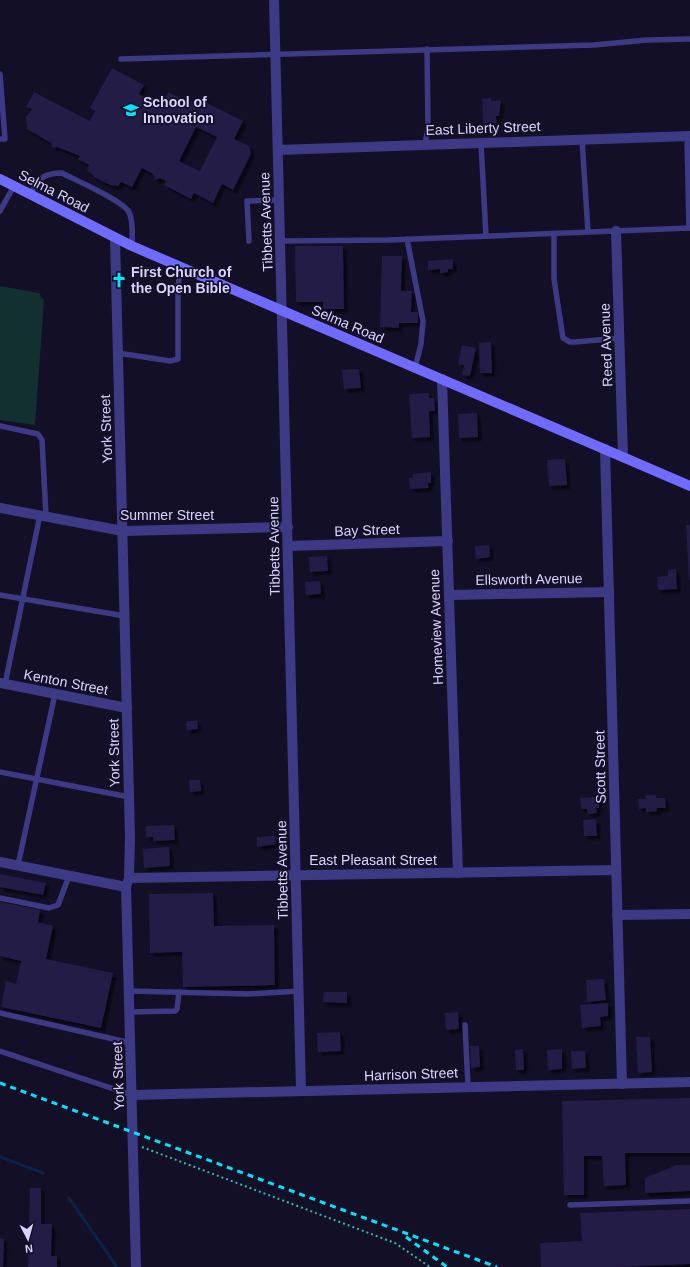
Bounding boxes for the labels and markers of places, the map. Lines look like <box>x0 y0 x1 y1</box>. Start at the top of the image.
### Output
place label: School of Innovation <box>143 94 214 126</box>
school or university icon: School of Innovation <box>122 101 140 119</box>
place label: First Church of the Open Bible <box>131 264 232 296</box>
church icon: First Church of the Open Bible <box>110 271 128 289</box>

